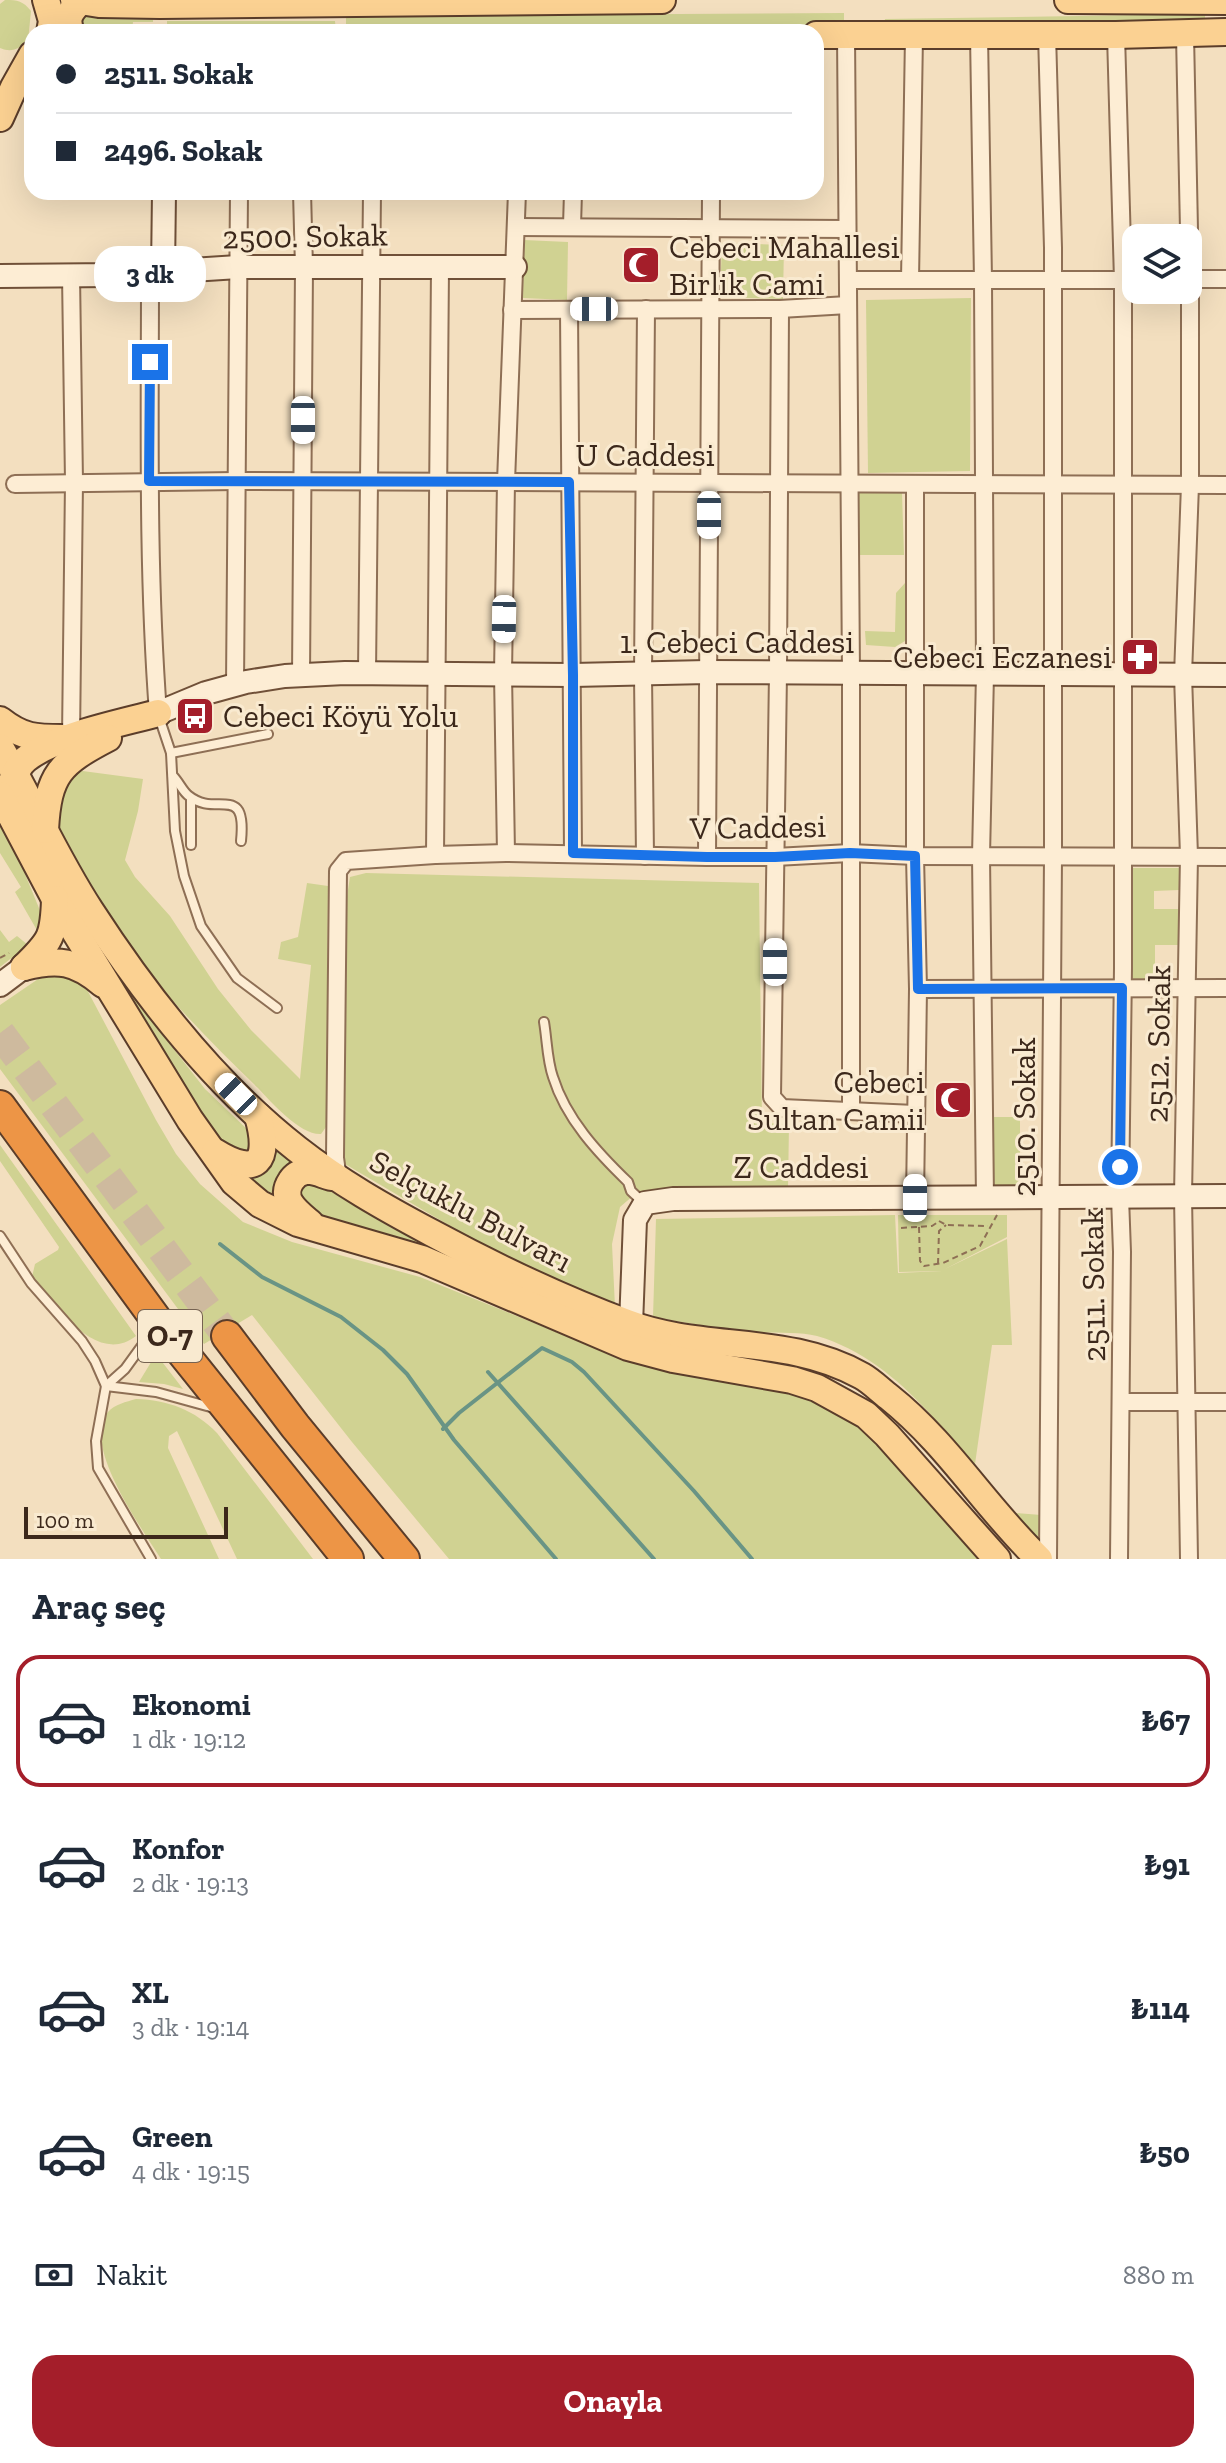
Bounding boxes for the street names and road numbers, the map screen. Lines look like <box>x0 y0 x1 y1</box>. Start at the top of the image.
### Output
street label: 2500. Sokak <box>222 216 388 256</box>
street label: U Caddesi <box>575 436 715 474</box>
street label: 1. Cebeci Caddesi <box>620 623 854 661</box>
street label: V Caddesi <box>689 807 826 847</box>
street label: 2512. Sokak <box>1138 964 1178 1123</box>
street label: 2510. Sokak <box>1005 1037 1043 1197</box>
street label: Selçuklu Bulvarı <box>364 1142 579 1280</box>
street label: Z Caddesi <box>733 1148 869 1186</box>
street label: 2511. Sokak <box>1073 1207 1113 1362</box>
road number: O-7 <box>138 1310 202 1362</box>

